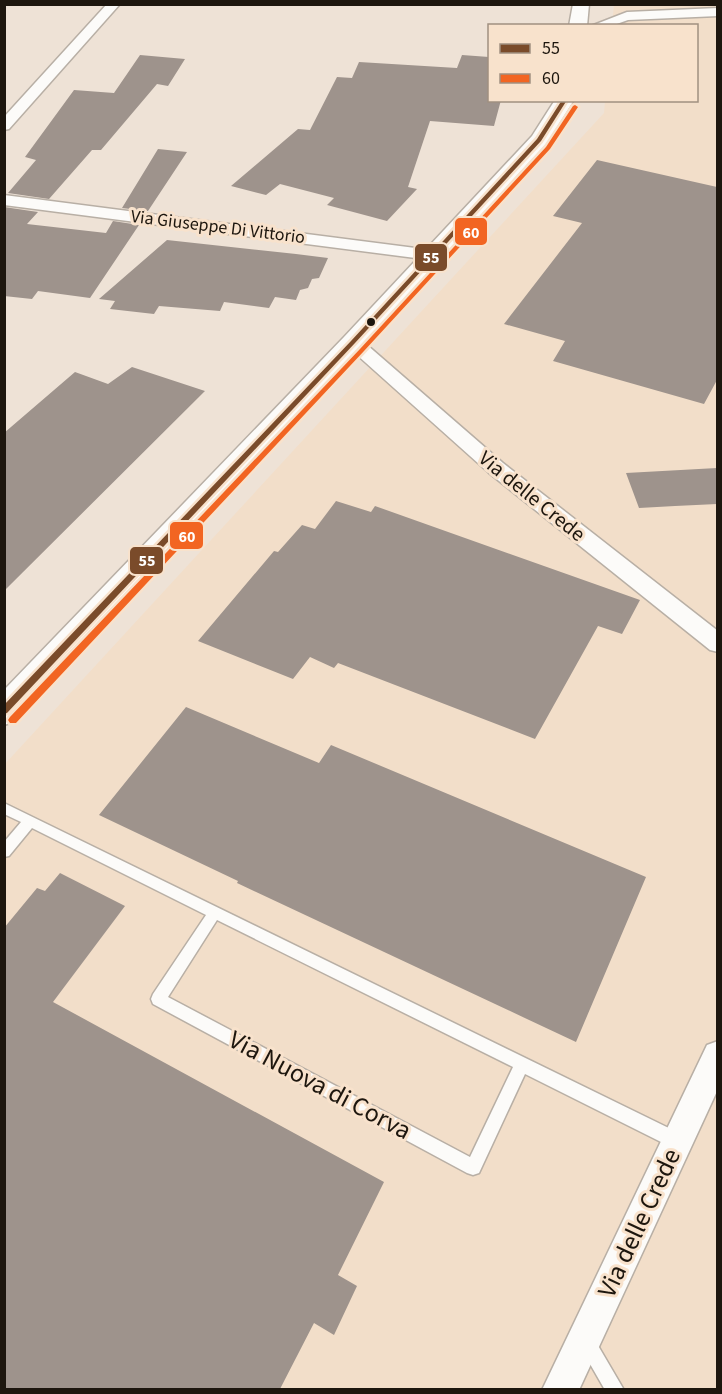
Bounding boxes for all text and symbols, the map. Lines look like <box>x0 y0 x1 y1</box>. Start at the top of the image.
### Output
legend <box>488 24 698 102</box>
text: 55 <box>542 36 560 61</box>
text: 60 <box>542 66 560 91</box>
street label: Via Giuseppe Di Vittorio <box>130 204 306 250</box>
line badge: 60 <box>454 217 488 246</box>
text: 60 <box>463 222 479 244</box>
line badge: 55 <box>414 243 448 272</box>
text: 55 <box>423 247 439 269</box>
unlabelled marker <box>365 316 377 328</box>
street label: Via delle Crede <box>472 444 592 548</box>
line badge: 60 <box>169 521 204 550</box>
text: 60 <box>179 526 195 548</box>
line badge: 55 <box>129 546 164 575</box>
text: 55 <box>139 550 155 572</box>
street label: Via Nuova di Corva <box>222 1021 418 1149</box>
street label: Via delle Crede <box>588 1142 690 1304</box>

